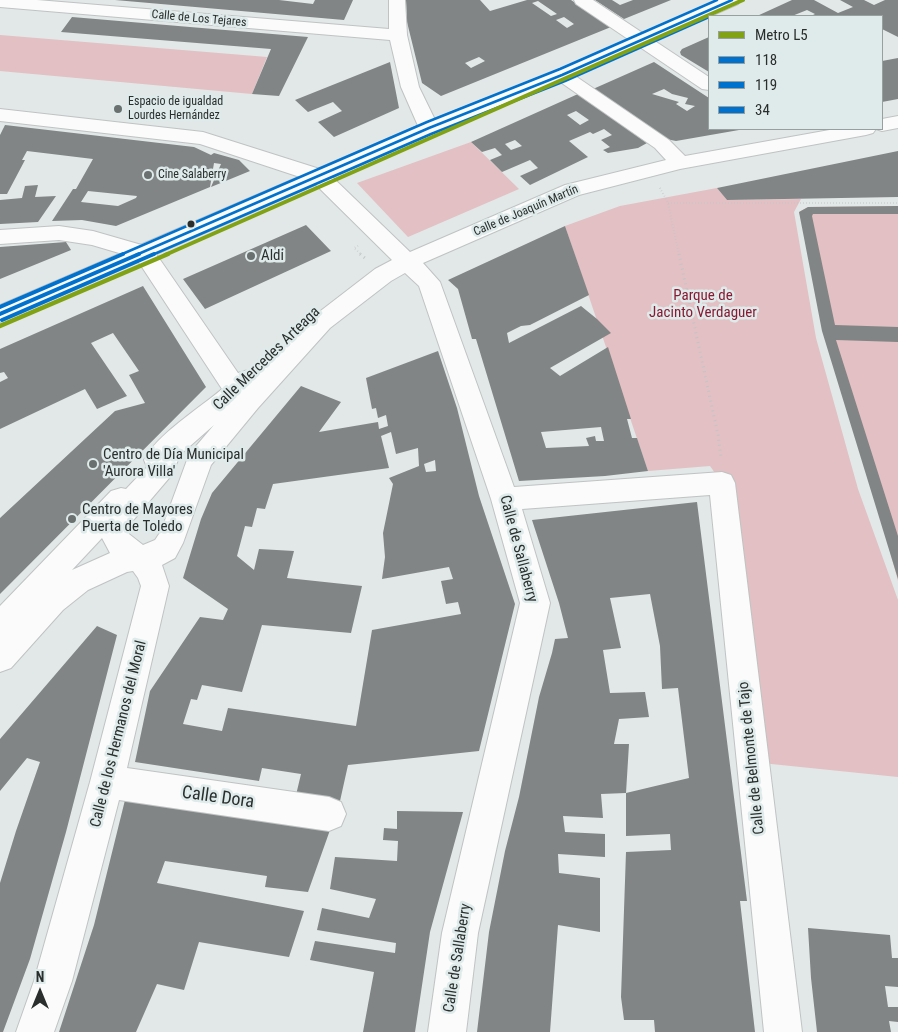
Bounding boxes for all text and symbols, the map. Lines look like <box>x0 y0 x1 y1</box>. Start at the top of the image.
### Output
street label: Calle de Los Tejares <box>151 8 247 30</box>
legend <box>708 15 883 130</box>
text: Metro L5 <box>755 26 808 44</box>
text: 118 <box>755 51 777 69</box>
text: 119 <box>755 76 777 94</box>
place label: Espacio de igualdad Lourdes Hernández <box>128 95 223 123</box>
text: 34 <box>755 101 770 119</box>
marker: Espacio de igualdad Lourdes Hernández <box>112 103 124 115</box>
place label: Cine Salaberry <box>158 168 226 182</box>
marker: Cine Salaberry <box>142 169 154 181</box>
street label: Calle de Joaquín Martín <box>471 182 581 240</box>
unlabelled marker <box>186 219 196 229</box>
place label: Aldi <box>261 247 284 265</box>
marker: Aldi <box>245 250 257 262</box>
park label: Parque de Jacinto Verdaguer <box>649 287 757 322</box>
street label: Calle Mercedes Arteaga <box>210 303 324 415</box>
place label: Centro de Día Municipal 'Aurora Villa' <box>103 446 244 481</box>
marker: Centro de Día Municipal 'Aurora Villa' <box>87 458 99 470</box>
street label: Calle de Sallaberry <box>495 494 541 604</box>
place label: Centro de Mayores Puerta de Toledo <box>82 501 193 536</box>
marker: Centro de Mayores Puerta de Toledo <box>66 513 78 525</box>
street label: Calle de los Hermanos del Moral <box>87 639 151 829</box>
street label: Calle de Belmonte de Tajo <box>735 681 769 835</box>
street label: Calle Dora <box>180 782 256 814</box>
street label: Calle de Sallaberry <box>441 902 475 1014</box>
north arrow <box>15 967 65 1017</box>
text: N <box>36 969 44 985</box>

